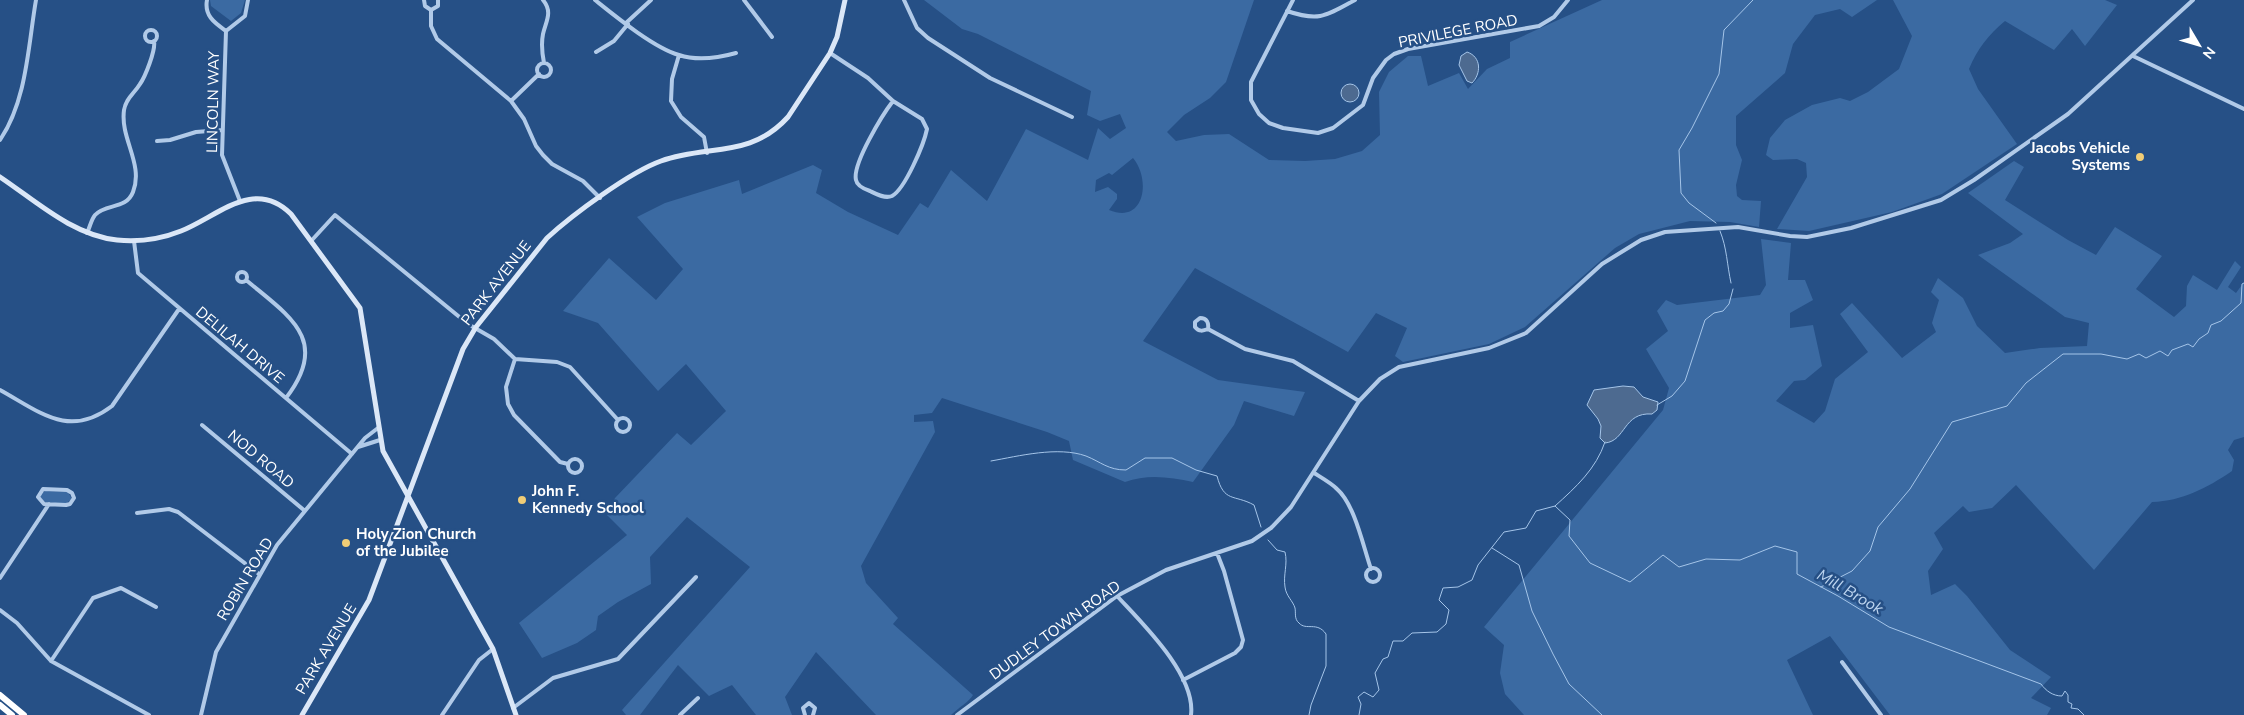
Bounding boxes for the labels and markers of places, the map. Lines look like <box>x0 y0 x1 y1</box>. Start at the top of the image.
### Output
place label: Jacobs Vehicle Systems <box>2029 138 2130 175</box>
marker: Jacobs Vehicle Systems <box>2134 151 2146 163</box>
place label: John F. Kennedy School <box>531 481 644 518</box>
marker: John F. Kennedy School <box>516 494 528 506</box>
place label: Holy Zion Church of the Jubilee <box>356 524 476 561</box>
marker: Holy Zion Church of the Jubilee <box>340 537 352 549</box>

